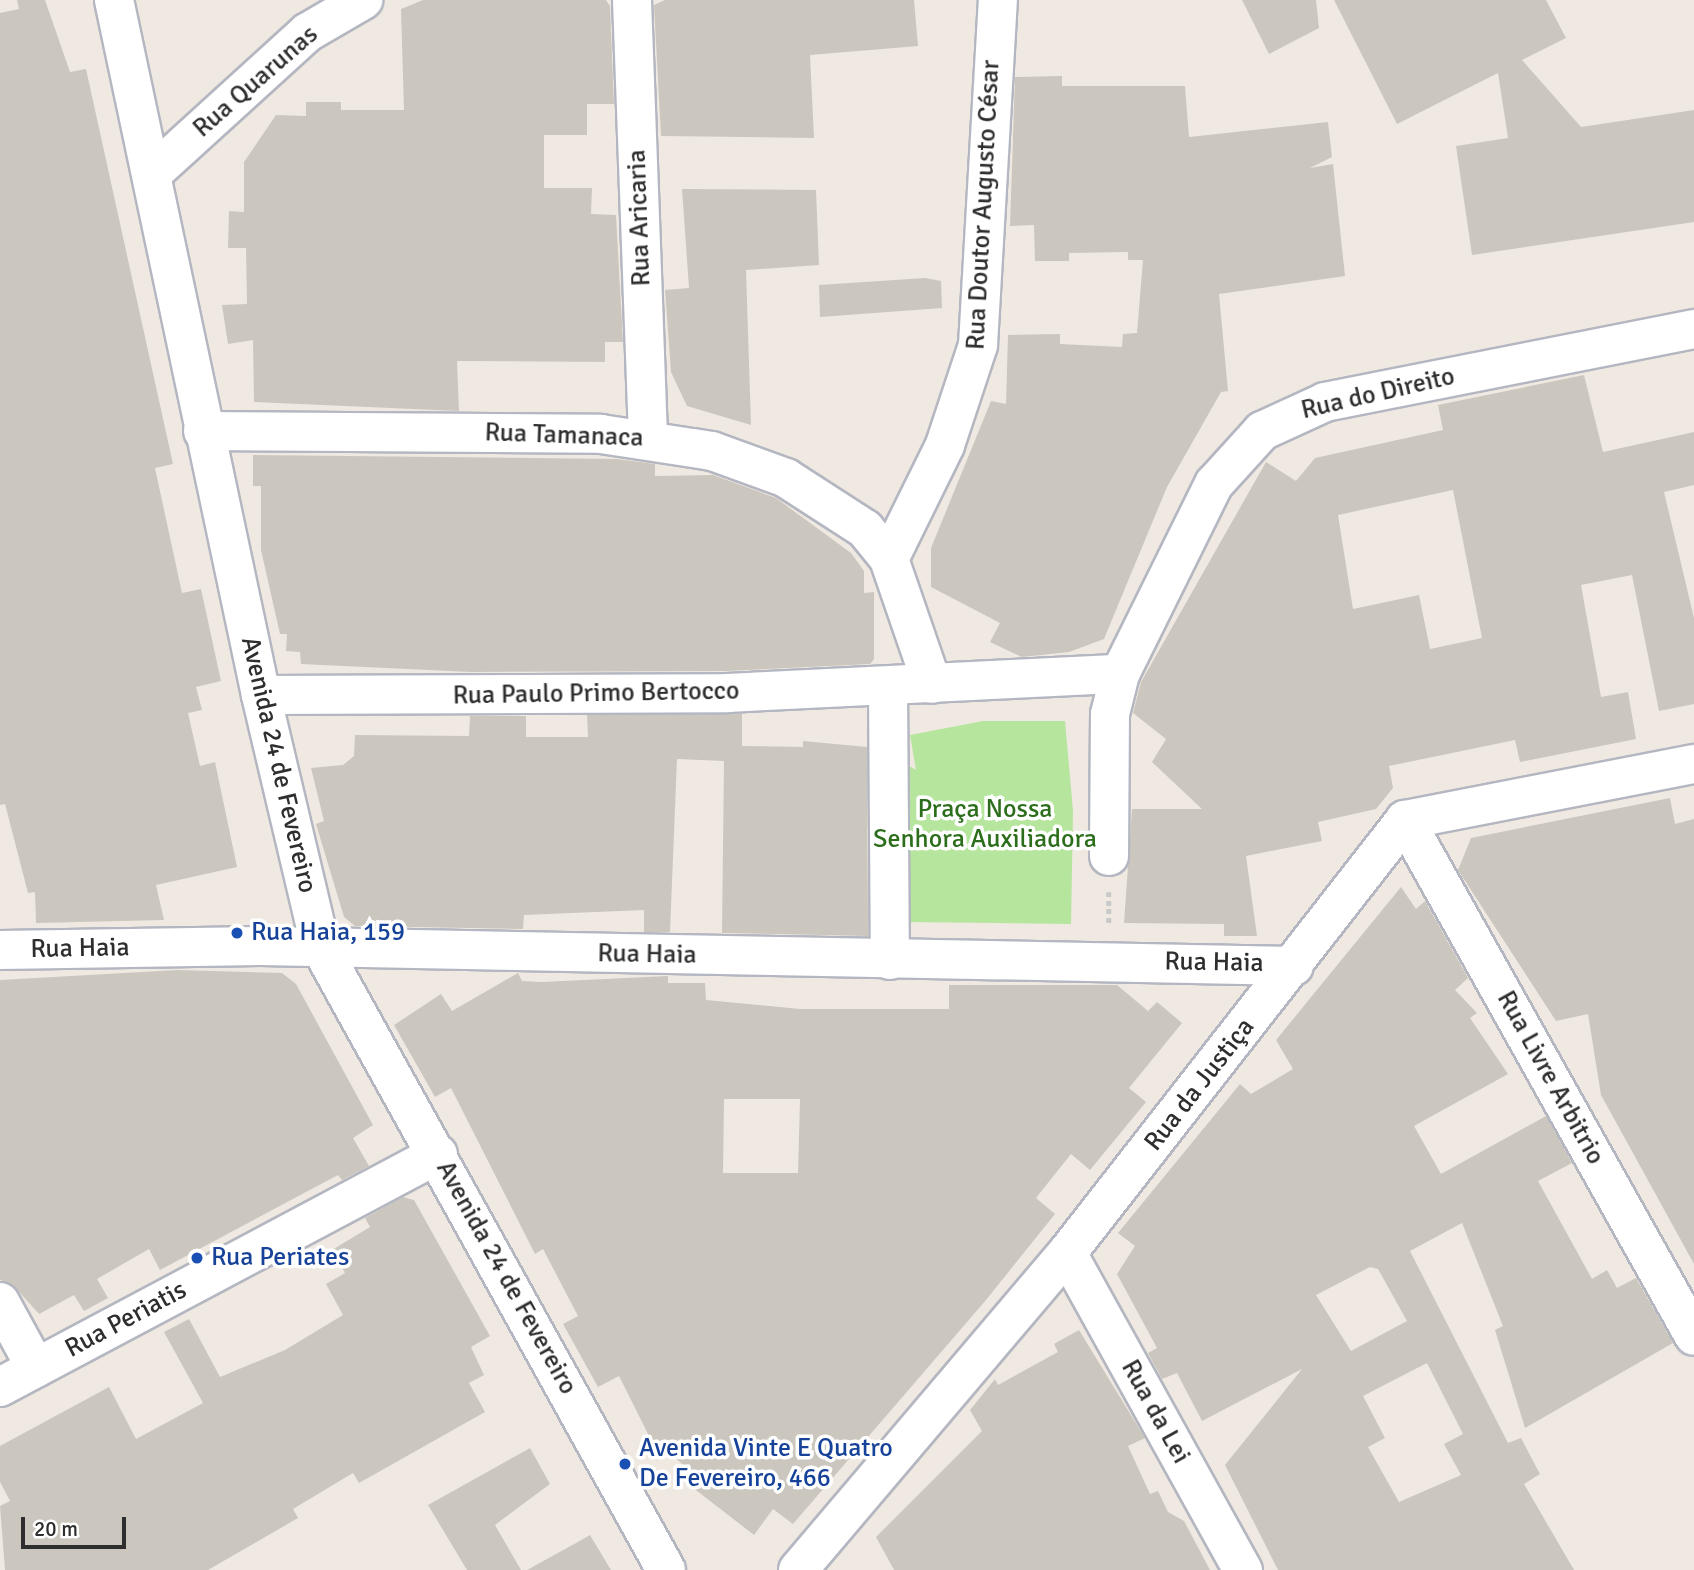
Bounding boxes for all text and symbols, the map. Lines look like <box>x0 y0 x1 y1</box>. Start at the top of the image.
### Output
street label: Rua Quarunas <box>187 19 325 145</box>
street label: Rua Doutor Augusto César <box>961 59 1007 351</box>
street label: Rua Aricaria <box>622 149 658 287</box>
street label: Rua do Direito <box>1298 361 1458 427</box>
street label: Rua Tamanaca <box>484 418 644 454</box>
street label: Avenida 24 de Fevereiro <box>233 634 323 896</box>
street label: Rua Paulo Primo Bertocco <box>452 676 740 712</box>
park label: Praça Nossa Senhora Auxiliadora <box>873 794 1097 856</box>
place label: Rua Haia, 159 <box>251 917 405 949</box>
marker: Rua Haia, 159 <box>229 925 245 941</box>
street label: Rua Haia <box>30 933 130 965</box>
street label: Rua Haia <box>597 939 697 971</box>
street label: Rua Haia <box>1164 947 1264 979</box>
street label: Rua Livre Arbitrio <box>1489 986 1611 1170</box>
street label: Rua da Justiça <box>1138 1012 1262 1158</box>
street label: Avenida 24 de Fevereiro <box>429 1156 583 1400</box>
place label: Rua Periates <box>211 1242 349 1274</box>
marker: Rua Periates <box>189 1250 205 1266</box>
street label: Rua Periatis <box>60 1275 192 1365</box>
street label: Rua da Lei <box>1114 1355 1196 1469</box>
place label: Avenida Vinte E Quatro De Fevereiro, 466 <box>639 1433 893 1494</box>
marker: Avenida Vinte E Quatro De Fevereiro, 466 <box>617 1456 633 1472</box>
scale bar <box>24 1504 130 1548</box>
text: 20 m <box>34 1516 78 1542</box>

